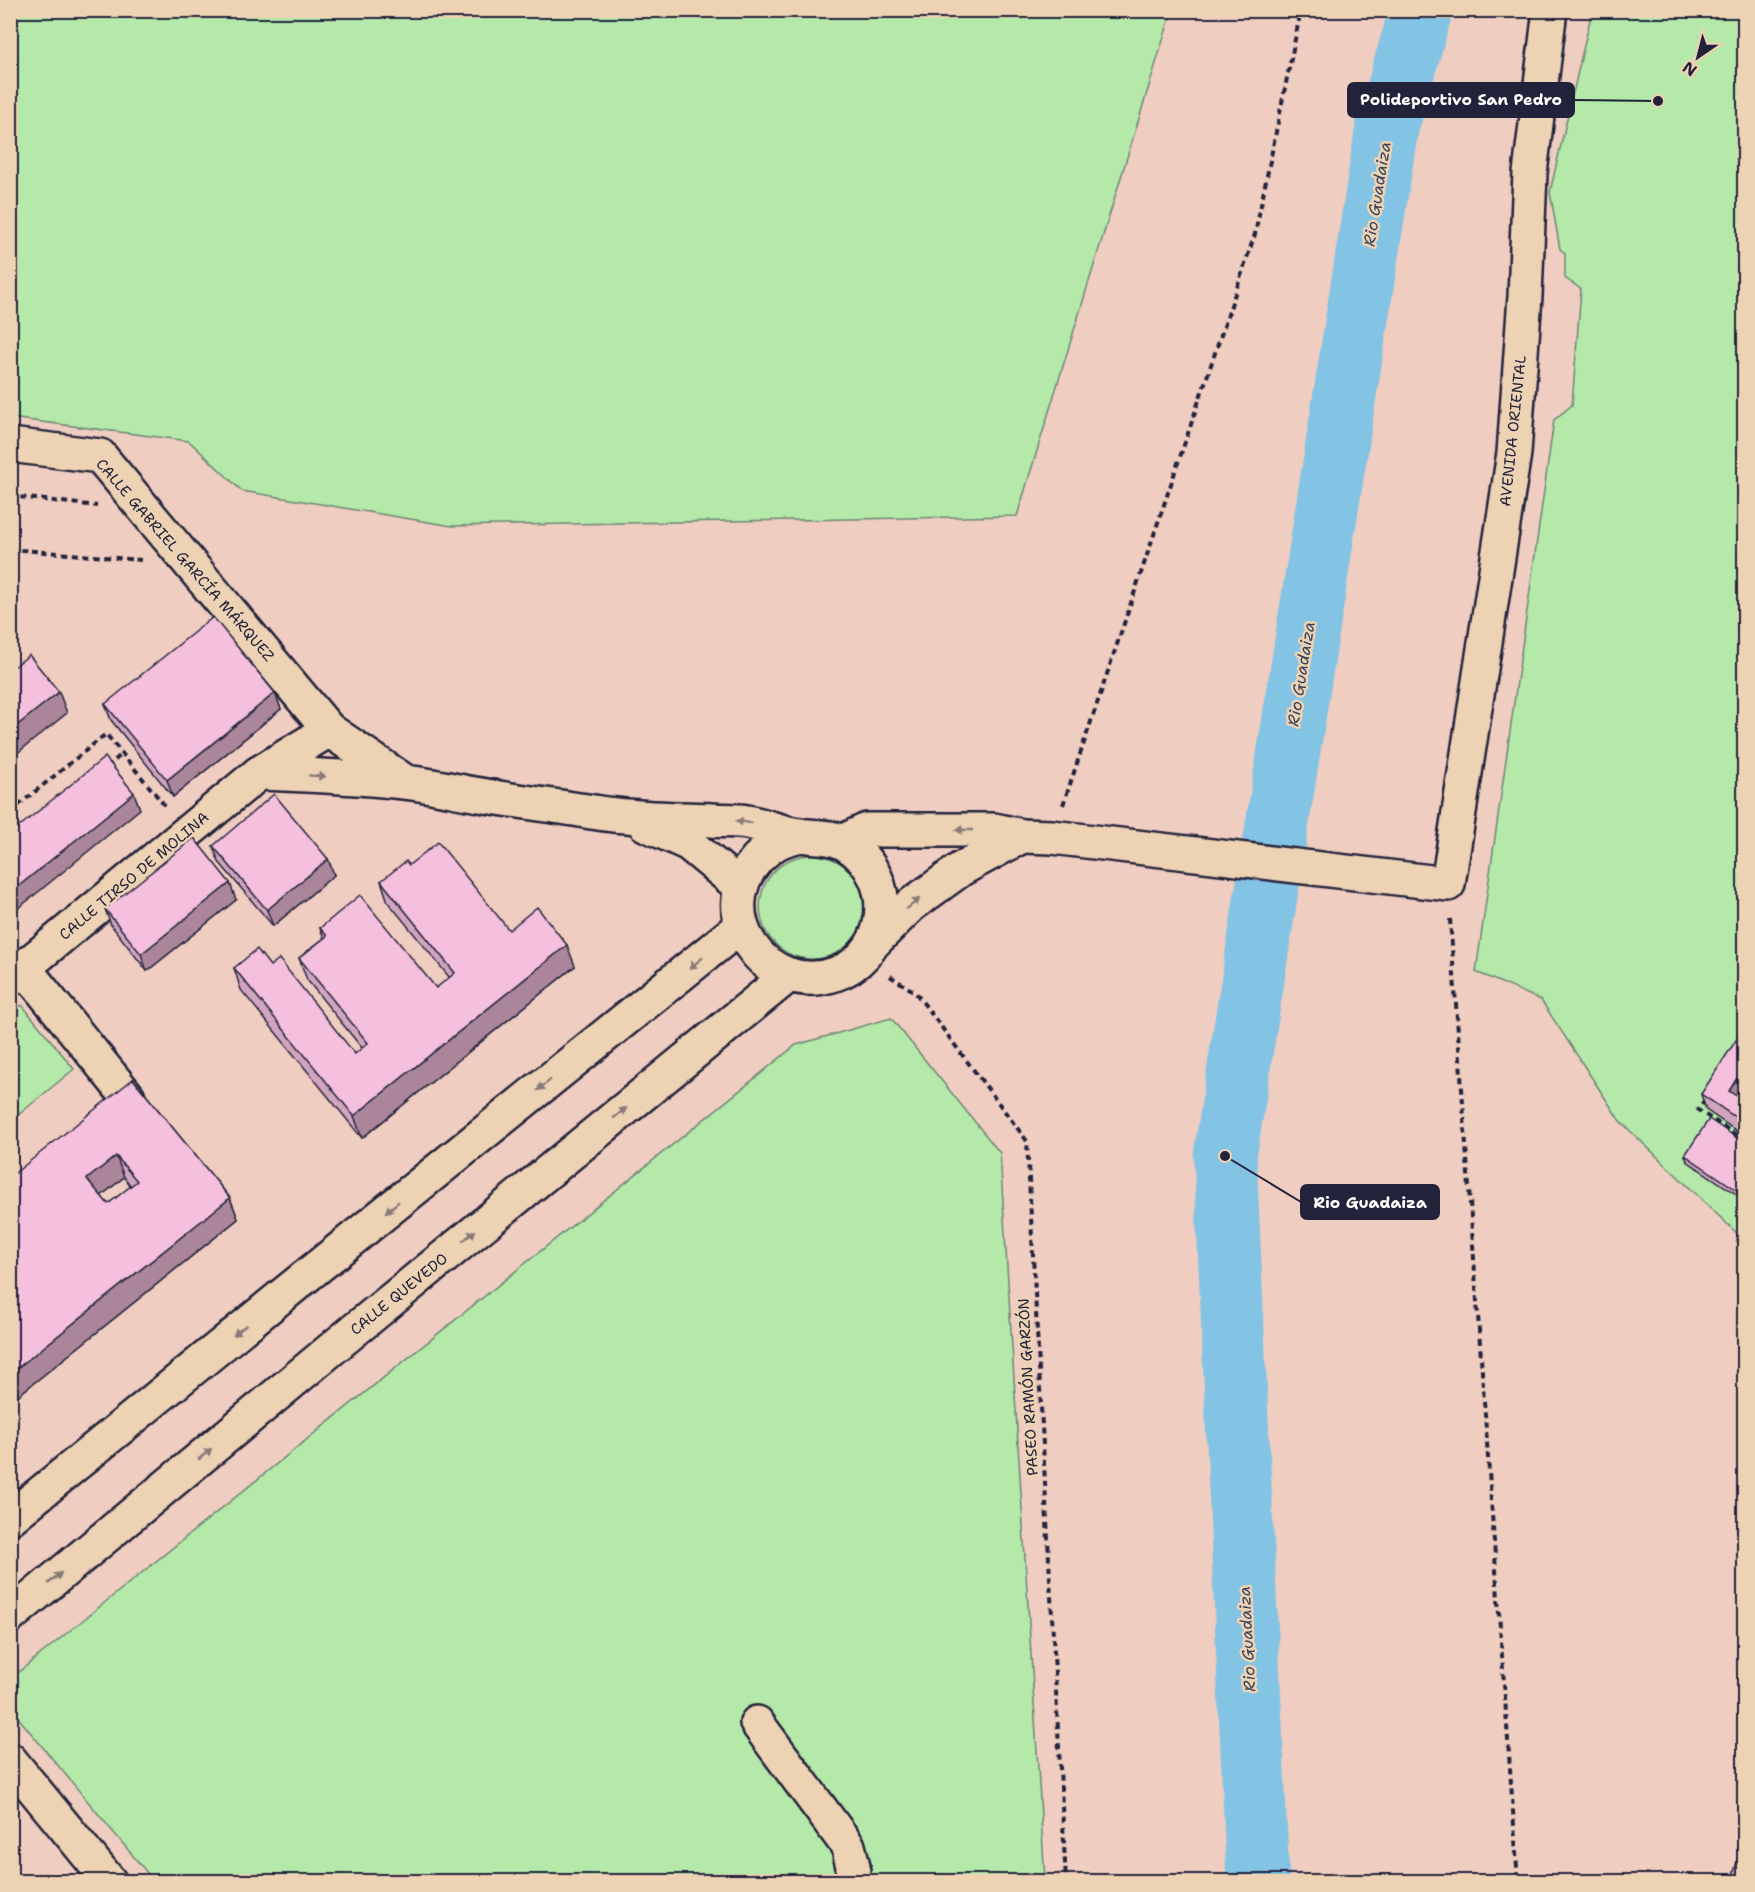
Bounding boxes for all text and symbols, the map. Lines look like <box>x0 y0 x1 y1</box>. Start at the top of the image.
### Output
north arrow <box>1668 27 1728 87</box>
text: N <box>1678 57 1701 81</box>
callout: Polideportivo San Pedro <box>1348 83 1574 117</box>
text: Polideportivo San Pedro <box>1360 89 1562 110</box>
water label: Rio Guadaiza <box>1358 140 1396 248</box>
street label: AVENIDA ORIENTAL <box>1495 354 1531 508</box>
street label: CALLE GABRIEL GARCÍA MÁRQUEZ <box>91 454 279 666</box>
water label: Rio Guadaiza <box>1282 620 1320 728</box>
one-way arrow <box>307 771 326 781</box>
street label: CALLE TIRSO DE MOLINA <box>55 807 213 945</box>
one-way arrow <box>734 818 753 827</box>
one-way arrow <box>954 825 973 835</box>
one-way arrow <box>905 898 921 911</box>
one-way arrow <box>688 956 703 968</box>
one-way arrow <box>537 1078 552 1091</box>
one-way arrow <box>613 1107 628 1120</box>
callout: Rio Guadaiza <box>1301 1185 1439 1219</box>
text: Rio Guadaiza <box>1313 1192 1427 1213</box>
one-way arrow <box>384 1201 400 1214</box>
one-way arrow <box>461 1230 477 1243</box>
street label: CALLE QUEVEDO <box>346 1248 452 1340</box>
street label: PASEO RAMÓN GARZÓN <box>1012 1298 1043 1476</box>
one-way arrow <box>233 1323 248 1336</box>
one-way arrow <box>197 1447 213 1460</box>
one-way arrow <box>48 1573 63 1585</box>
water label: Rio Guadaiza <box>1234 1586 1260 1692</box>

